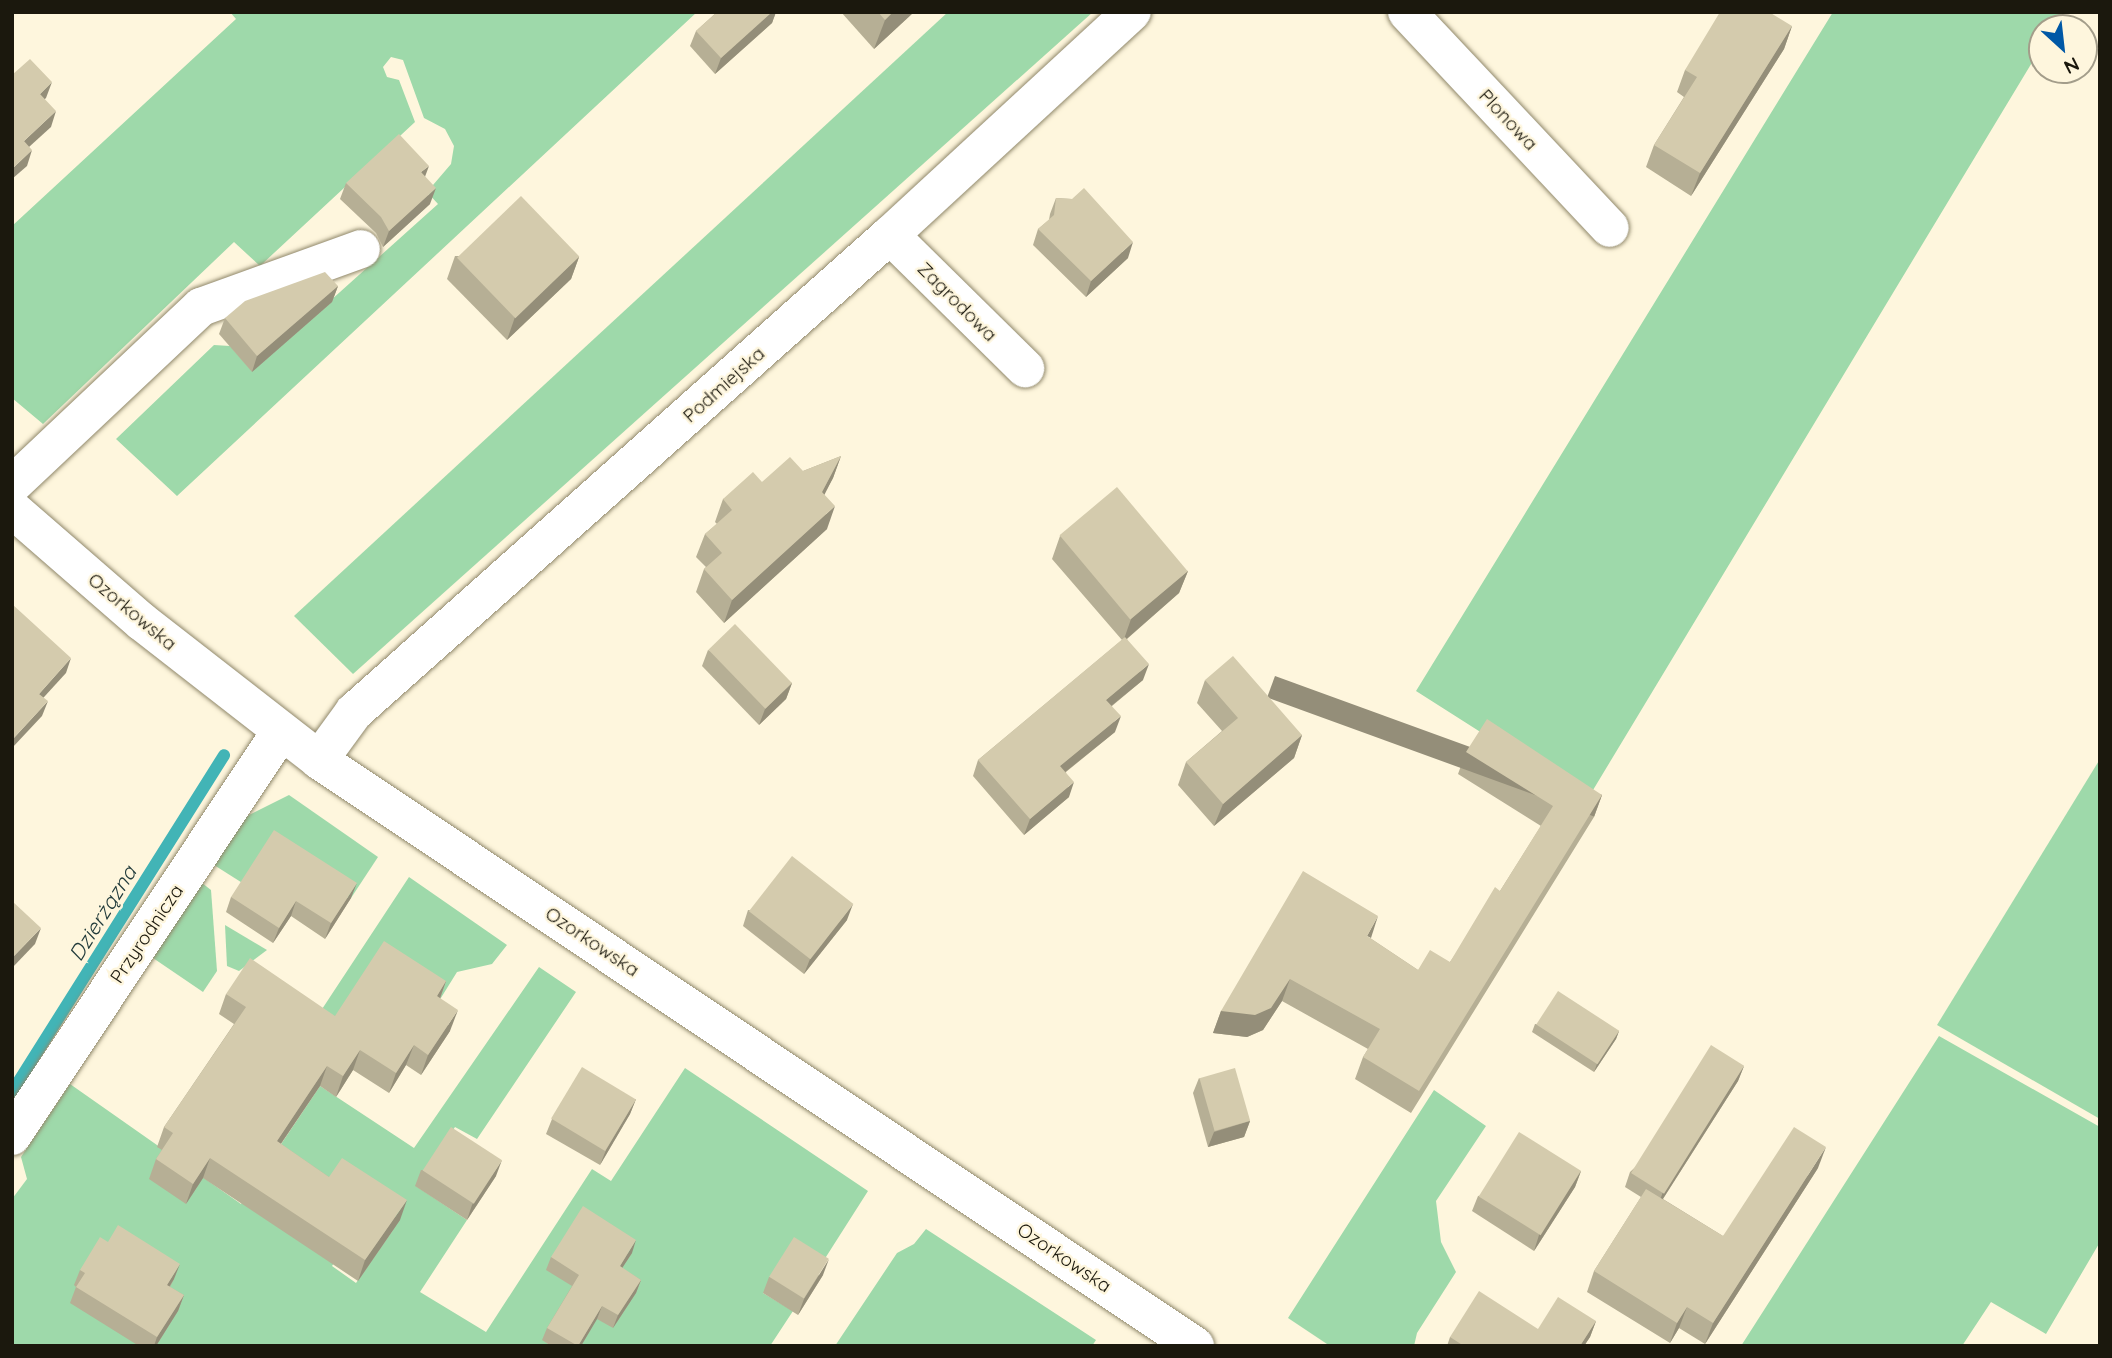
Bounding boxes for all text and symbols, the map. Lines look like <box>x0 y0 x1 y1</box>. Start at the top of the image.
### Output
north arrow <box>2028 14 2098 84</box>
text: N <box>2060 52 2083 80</box>
street label: Plonowa <box>1474 85 1542 155</box>
street label: Zagrodowa <box>913 258 1001 346</box>
street label: Podmiejska <box>679 342 769 428</box>
street label: Ozorkowska <box>83 569 181 655</box>
water label: Dzierżązna <box>63 861 141 965</box>
street label: Przyrodnicza <box>106 880 188 988</box>
street label: Ozorkowska <box>541 902 643 982</box>
street label: Ozorkowska <box>1013 1218 1115 1298</box>

